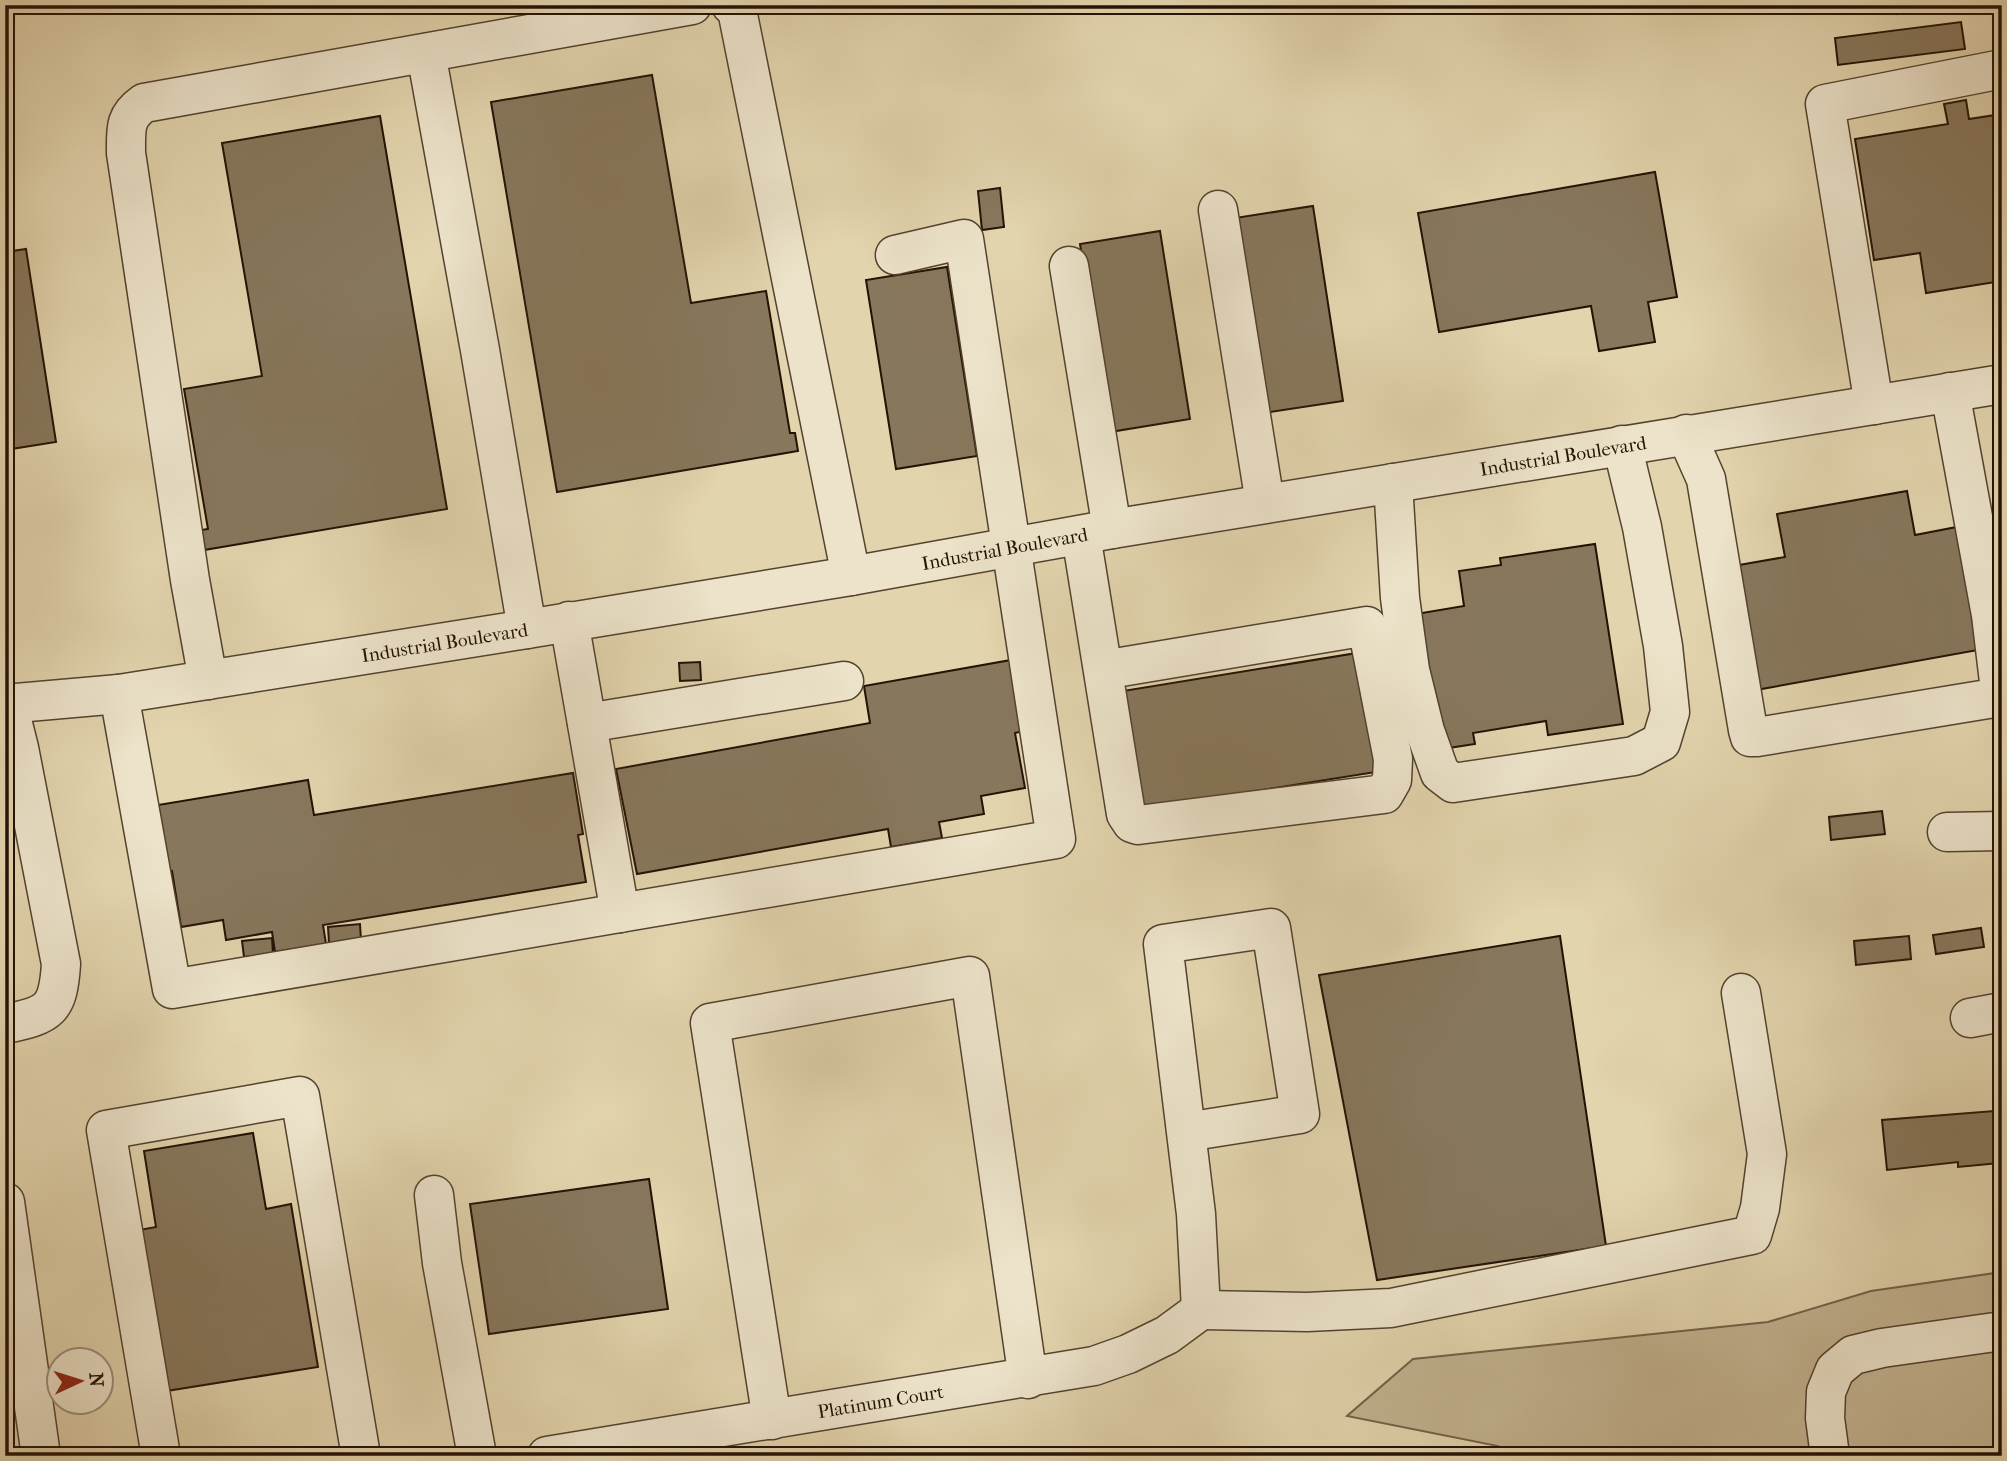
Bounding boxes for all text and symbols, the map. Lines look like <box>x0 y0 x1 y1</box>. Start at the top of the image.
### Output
street label: Industrial Boulevard <box>1478 432 1649 481</box>
street label: Industrial Boulevard <box>920 523 1090 575</box>
street label: Industrial Boulevard <box>360 619 530 667</box>
north arrow <box>46 1346 116 1416</box>
text: N <box>84 1372 107 1388</box>
street label: Platinum Court <box>816 1381 946 1423</box>

